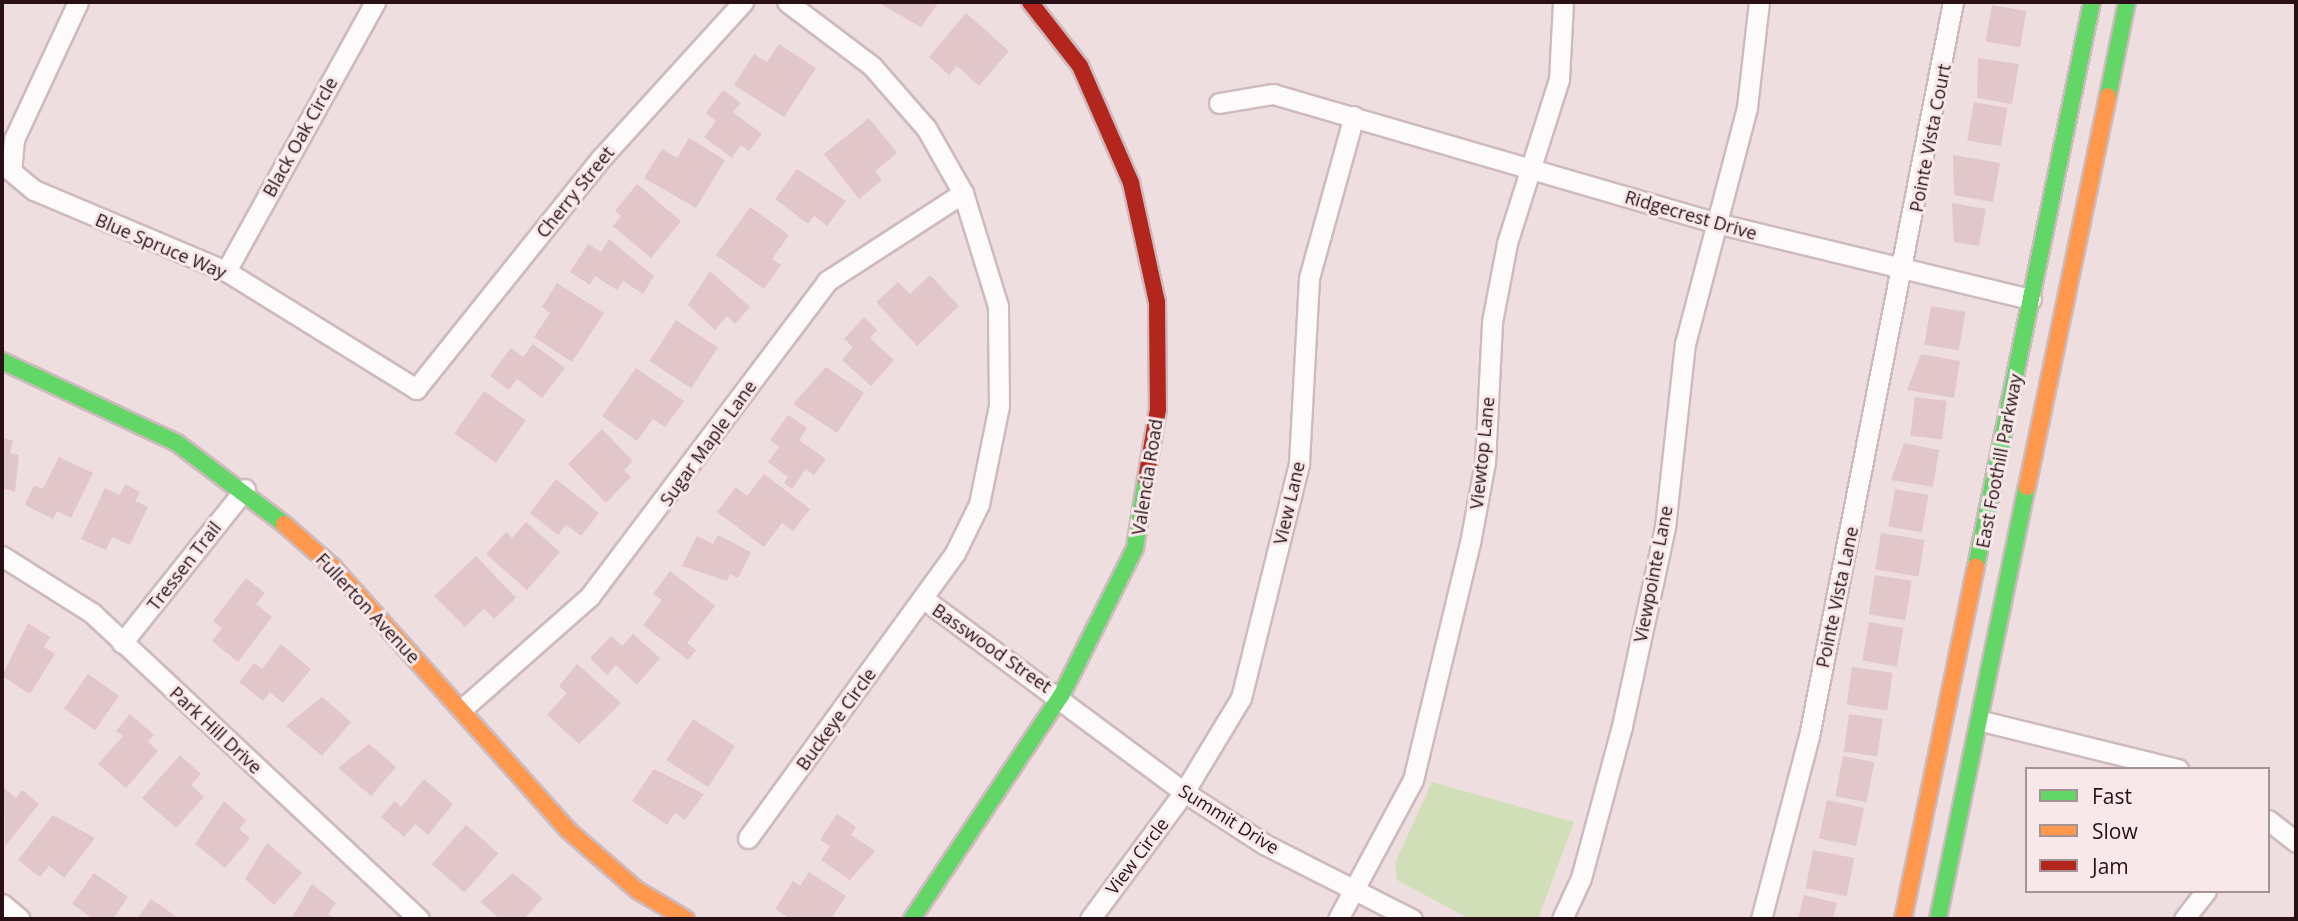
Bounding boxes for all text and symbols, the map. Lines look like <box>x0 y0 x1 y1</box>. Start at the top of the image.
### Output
street label: Pointe Vista Court <box>1905 62 1955 214</box>
street label: Black Oak Circle <box>258 73 342 201</box>
street label: Cherry Street <box>532 142 618 242</box>
street label: Ridgecrest Drive <box>1622 186 1760 244</box>
street label: Blue Spruce Way <box>92 209 230 283</box>
street label: East Foothill Parkway <box>1972 372 2026 550</box>
street label: Sugar Maple Lane <box>655 376 761 510</box>
street label: Viewtop Lane <box>1465 396 1499 510</box>
street label: Valencia Road <box>1127 417 1167 537</box>
street label: View Lane <box>1269 459 1309 547</box>
street label: Viewpointe Lane <box>1629 504 1677 644</box>
street label: Tressen Trail <box>143 517 225 615</box>
street label: Pointe Vista Lane <box>1811 524 1863 670</box>
street label: Fullerton Avenue <box>312 549 424 667</box>
street label: Basswood Street <box>928 599 1056 697</box>
street label: Buckeye Circle <box>792 664 880 774</box>
street label: Park Hill Drive <box>165 682 267 778</box>
legend <box>2025 767 2270 893</box>
street label: Summit Drive <box>1175 780 1283 858</box>
text: Fast <box>2092 782 2132 810</box>
street label: View Circle <box>1101 813 1173 899</box>
text: Slow <box>2092 817 2138 845</box>
text: Jam <box>2092 852 2129 880</box>

